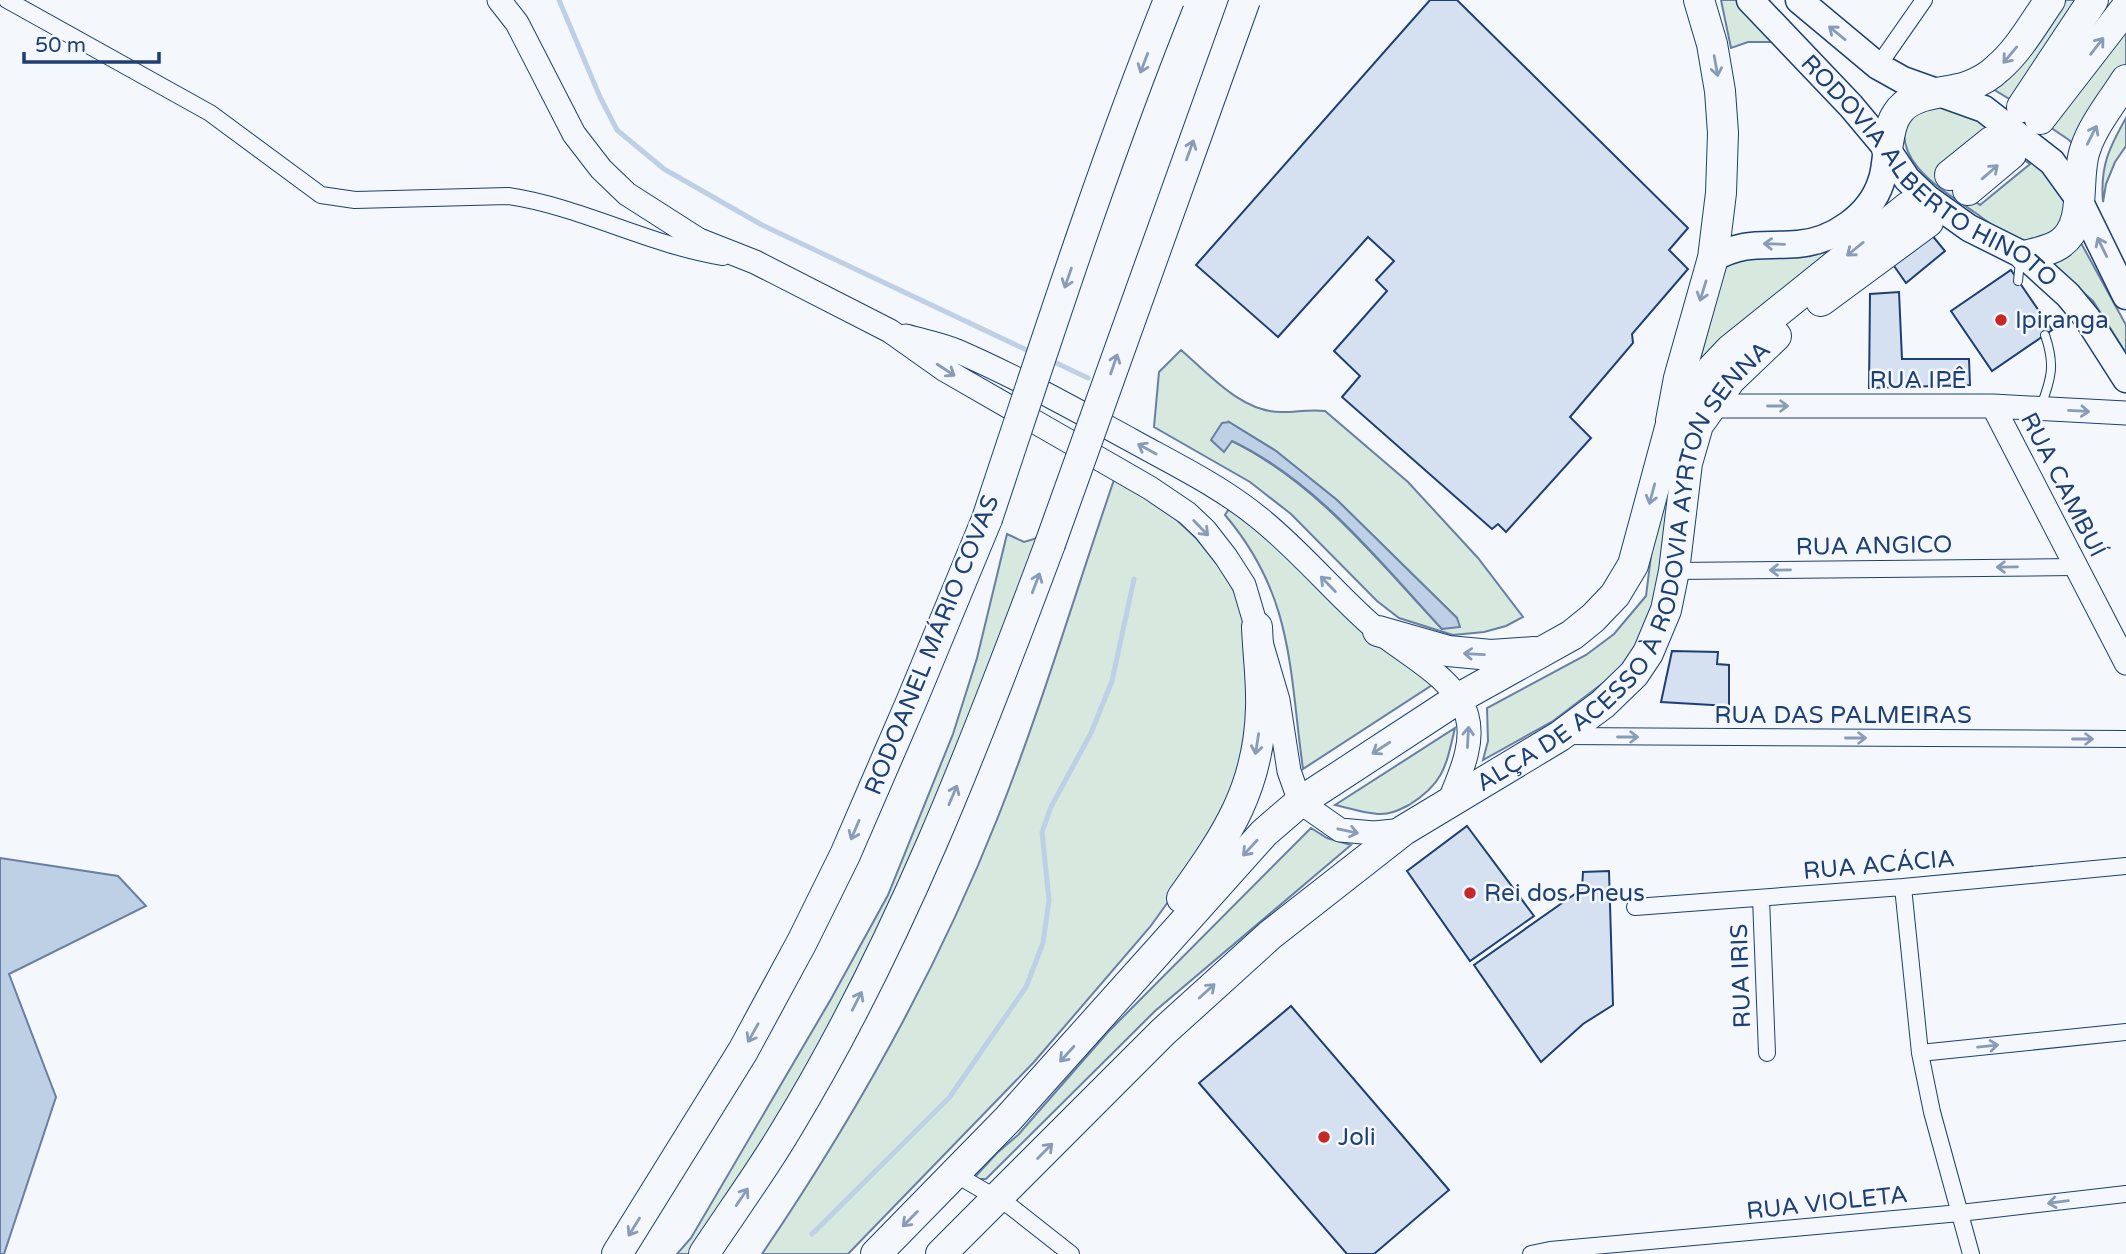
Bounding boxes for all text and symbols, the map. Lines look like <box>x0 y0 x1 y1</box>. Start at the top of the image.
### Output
scale bar <box>24 21 159 65</box>
one-way arrow <box>1829 25 1847 40</box>
text: 50 m <box>35 33 86 58</box>
one-way arrow <box>2089 37 2104 55</box>
one-way arrow <box>2002 46 2018 64</box>
street label: RODOVIA ALBERTO HINOTO <box>1795 48 2064 293</box>
one-way arrow <box>1136 52 1149 74</box>
one-way arrow <box>1710 54 1723 77</box>
one-way arrow <box>2085 125 2099 146</box>
one-way arrow <box>1185 140 1197 162</box>
one-way arrow <box>1980 164 1998 180</box>
one-way arrow <box>1763 237 1786 250</box>
one-way arrow <box>2095 237 2109 258</box>
one-way arrow <box>1847 242 1865 257</box>
one-way arrow <box>1061 267 1074 289</box>
one-way arrow <box>1696 279 1708 301</box>
place label: Ipiranga <box>2015 306 2109 335</box>
marker: Ipiranga <box>1993 312 2009 328</box>
street label: ALÇA DE ACESSO À RODOVIA AYRTON SENNA <box>1471 335 1776 798</box>
one-way arrow <box>1108 354 1121 376</box>
one-way arrow <box>935 363 955 377</box>
street label: RUA IPÊ <box>1869 366 1967 395</box>
one-way arrow <box>1767 399 1790 413</box>
one-way arrow <box>2068 404 2091 417</box>
street label: RUA CAMBUÍ <box>2014 407 2113 562</box>
one-way arrow <box>1137 442 1158 455</box>
one-way arrow <box>1645 482 1658 505</box>
street label: RODOANEL MÁRIO COVAS <box>858 491 1006 799</box>
one-way arrow <box>1193 519 1210 536</box>
street label: RUA ANGICO <box>1795 530 1953 562</box>
one-way arrow <box>1996 561 2019 574</box>
one-way arrow <box>1768 563 1791 577</box>
one-way arrow <box>1030 573 1043 595</box>
one-way arrow <box>1319 576 1336 593</box>
one-way arrow <box>1462 647 1485 660</box>
street label: RUA DAS PALMEIRAS <box>1714 701 1972 730</box>
one-way arrow <box>1461 726 1474 749</box>
one-way arrow <box>1617 730 1640 744</box>
one-way arrow <box>1844 731 1867 745</box>
one-way arrow <box>1250 732 1263 755</box>
one-way arrow <box>2072 732 2095 746</box>
one-way arrow <box>1372 741 1391 755</box>
one-way arrow <box>947 785 960 807</box>
one-way arrow <box>848 819 861 840</box>
one-way arrow <box>1336 824 1359 838</box>
one-way arrow <box>1242 839 1258 857</box>
street label: RUA ACÁCIA <box>1802 843 1956 886</box>
place label: Rei dos Pneus <box>1484 879 1645 908</box>
marker: Rei dos Pneus <box>1462 885 1478 901</box>
street label: RUA IRIS <box>1725 923 1757 1029</box>
one-way arrow <box>1198 983 1216 999</box>
one-way arrow <box>850 991 864 1012</box>
one-way arrow <box>745 1022 759 1043</box>
one-way arrow <box>1976 1039 1999 1052</box>
one-way arrow <box>1059 1045 1075 1063</box>
place label: Joli <box>1338 1123 1376 1152</box>
marker: Joli <box>1316 1129 1332 1145</box>
one-way arrow <box>1036 1142 1053 1159</box>
street label: RUA VIOLETA <box>1745 1180 1909 1226</box>
one-way arrow <box>734 1188 749 1207</box>
one-way arrow <box>2047 1195 2070 1208</box>
one-way arrow <box>902 1210 919 1227</box>
one-way arrow <box>627 1217 641 1237</box>

